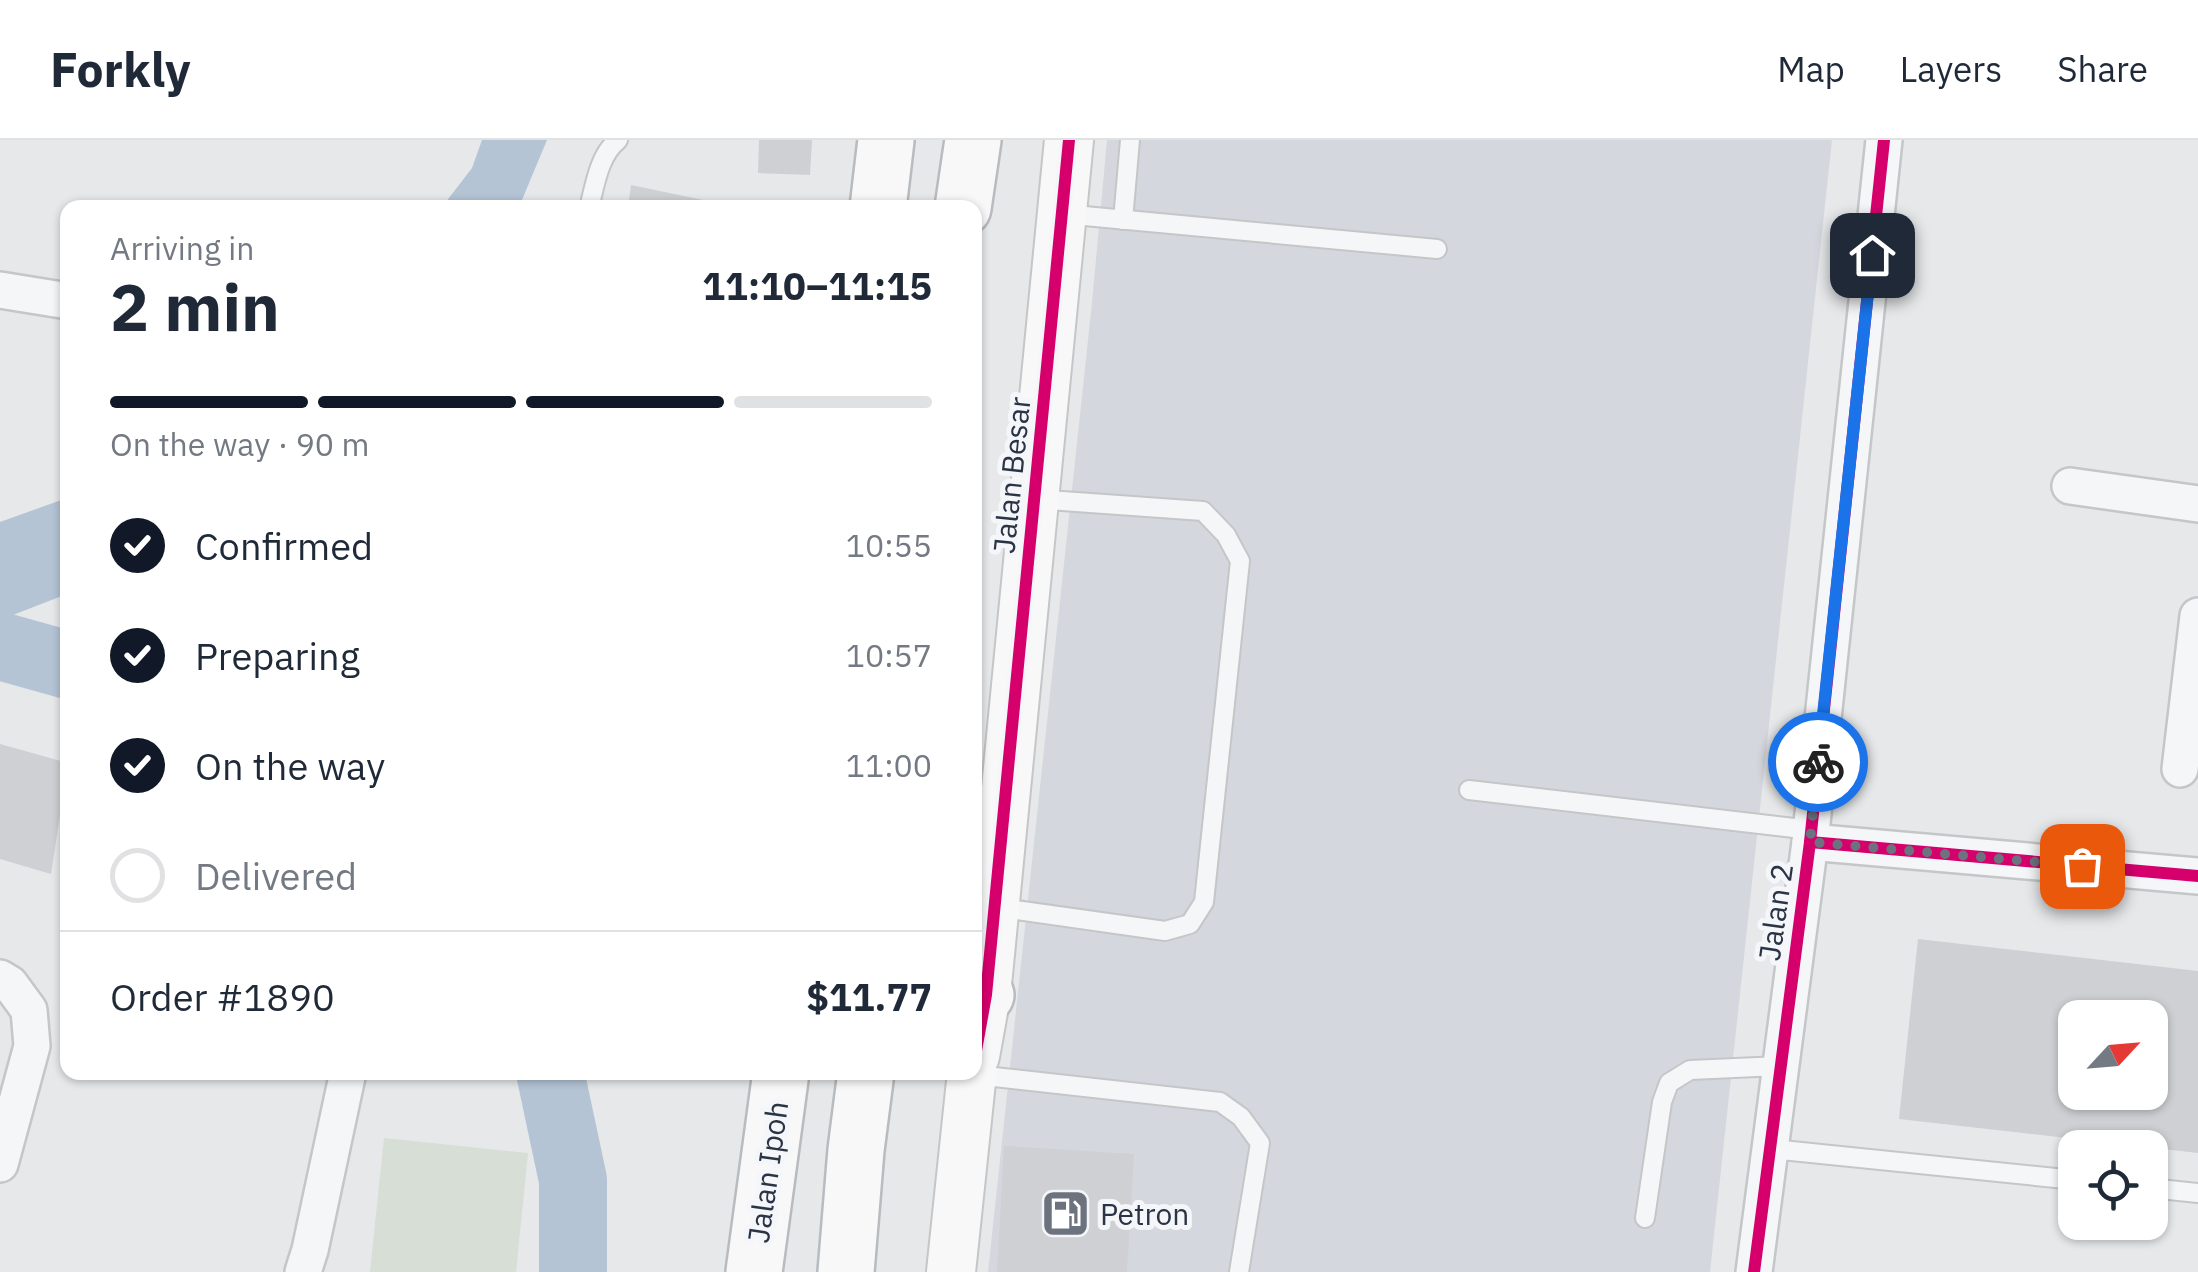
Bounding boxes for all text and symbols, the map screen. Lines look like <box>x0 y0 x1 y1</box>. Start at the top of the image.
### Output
text: Forkly <box>50 38 191 100</box>
text: Map <box>1777 46 1845 92</box>
text: Layers <box>1900 46 2002 92</box>
text: Share <box>2057 46 2148 92</box>
pin <box>1830 213 1915 298</box>
text: Arriving in <box>110 227 255 269</box>
icon: home <box>1845 228 1900 283</box>
text: 11:10–11:15 <box>702 261 932 310</box>
text: 2 min <box>110 264 280 349</box>
street label: Jalan Besar <box>983 395 1039 555</box>
text: On the way · 90 m <box>110 423 370 465</box>
icon: check <box>110 518 165 573</box>
text: Confirmed <box>195 521 373 570</box>
text: 10:55 <box>846 524 932 566</box>
icon: check <box>110 628 165 683</box>
text: Preparing <box>195 631 360 680</box>
text: 10:57 <box>846 634 932 676</box>
courier <box>1768 712 1868 812</box>
icon: bike <box>1791 735 1846 790</box>
icon: check <box>110 738 165 793</box>
text: On the way <box>195 741 385 790</box>
text: 11:00 <box>846 744 932 786</box>
pin <box>2040 824 2125 909</box>
icon: bag <box>2055 839 2110 894</box>
text: Delivered <box>195 851 357 900</box>
street label: Jalan 2 <box>1749 861 1801 963</box>
text: Order #1890 <box>110 972 335 1021</box>
text: $11.77 <box>806 972 932 1021</box>
north arrow <box>2058 1000 2168 1110</box>
map controls <box>2058 1000 2168 1240</box>
street label: Jalan Ipoh <box>738 1099 796 1245</box>
button: locate <box>2058 1130 2168 1240</box>
fuel station icon: Petron <box>1039 1187 1091 1239</box>
place label: Petron <box>1100 1194 1189 1233</box>

